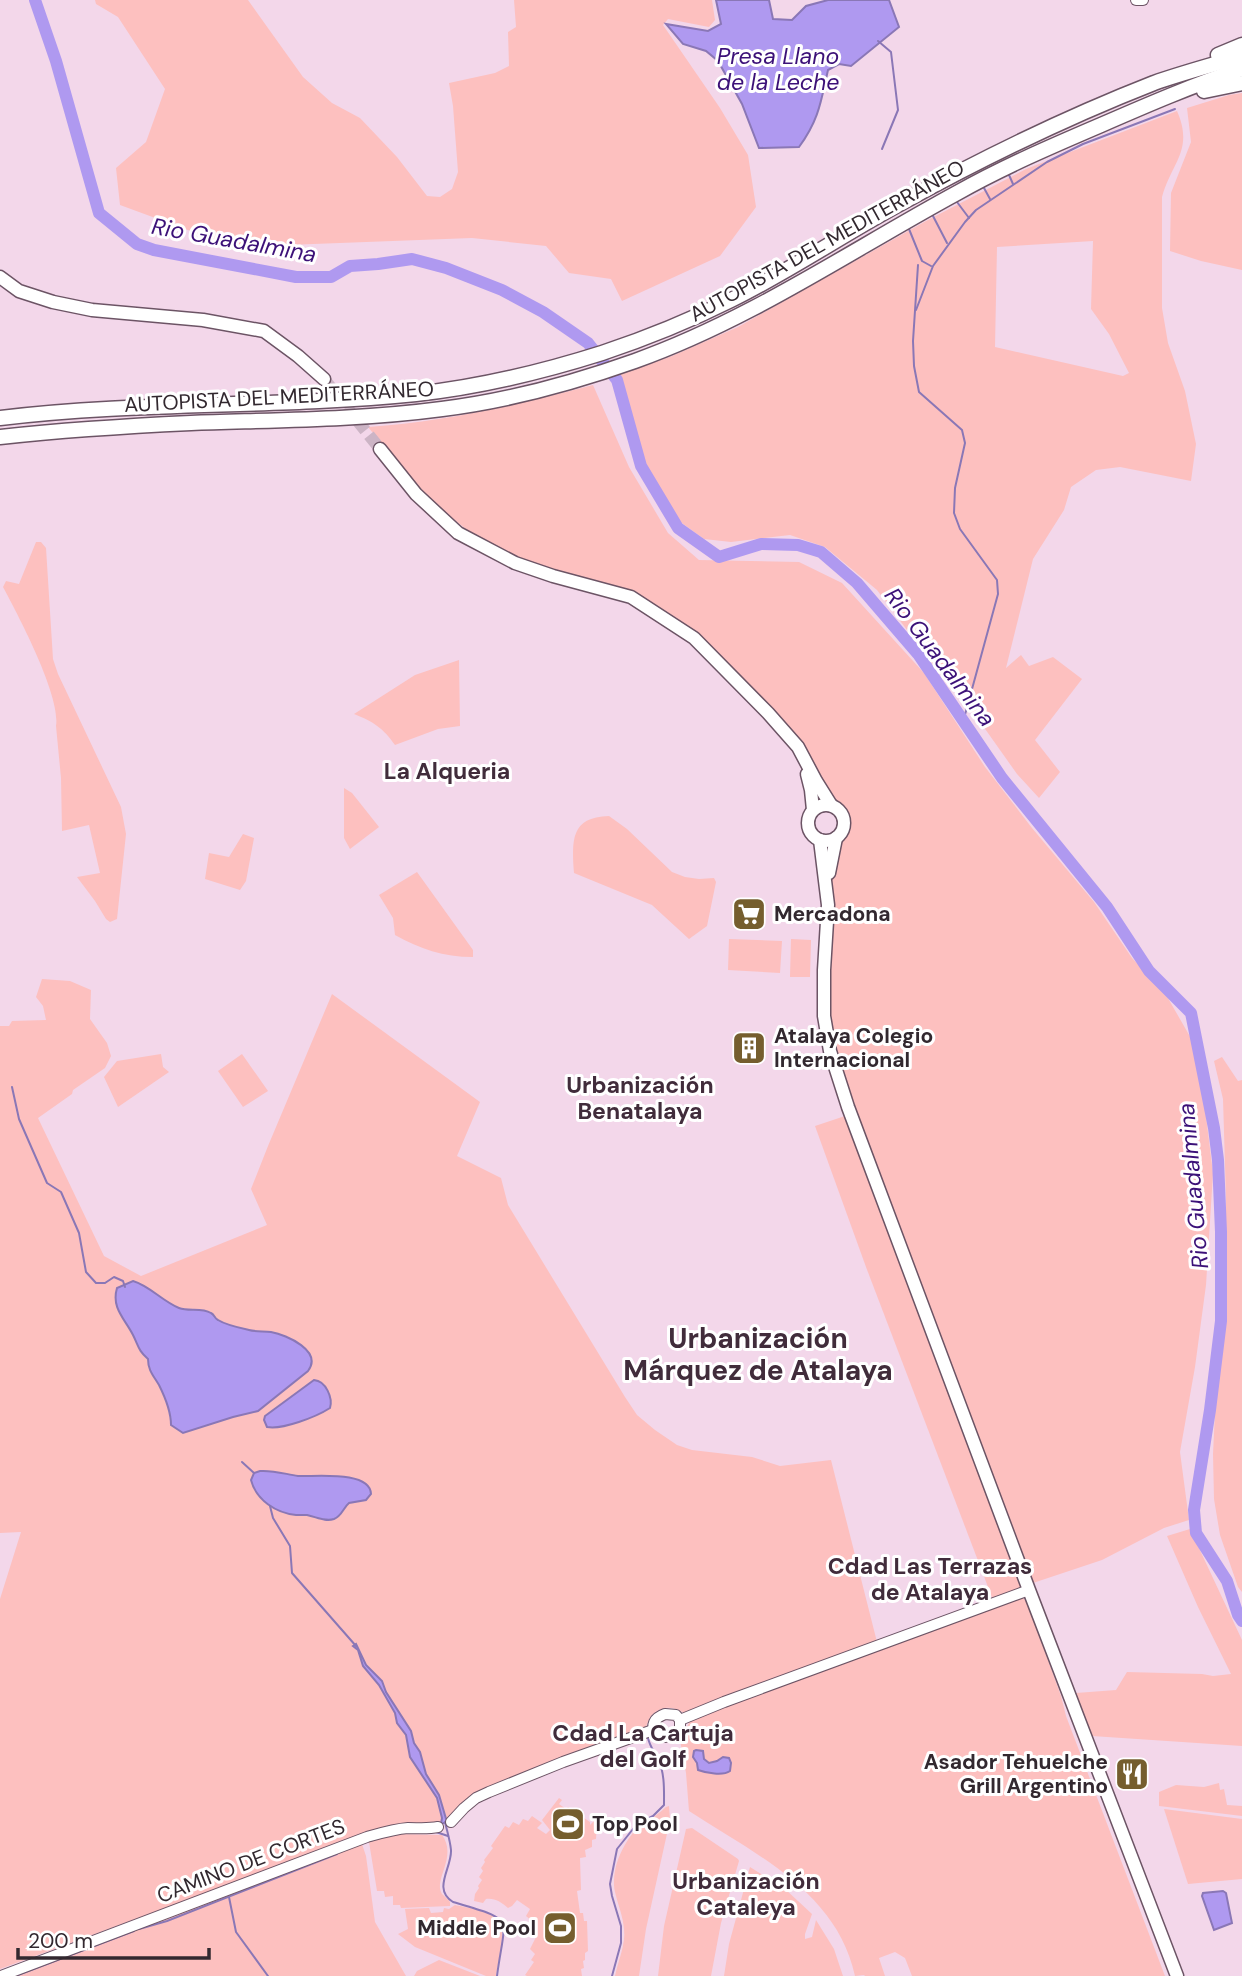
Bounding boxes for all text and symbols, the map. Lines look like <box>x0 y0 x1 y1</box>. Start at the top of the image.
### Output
water label: Presa Llano de la Leche <box>717 41 839 97</box>
street label: AUTOPISTA DEL MEDITERRÁNEO <box>685 154 969 328</box>
water label: Rio Guadalmina <box>149 211 319 269</box>
street label: AUTOPISTA DEL MEDITERRÁNEO <box>124 375 434 419</box>
water label: Rio Guadalmina <box>878 581 1002 733</box>
district label: La Alqueria <box>384 756 510 786</box>
supermarket icon: Mercadona <box>730 895 768 933</box>
place label: Mercadona <box>774 900 891 928</box>
place label: Atalaya Colegio Internacional <box>774 1022 933 1074</box>
building icon: Atalaya Colegio Internacional <box>730 1029 768 1067</box>
district label: Urbanización Benatalaya <box>566 1070 714 1126</box>
water label: Rio Guadalmina <box>1171 1102 1215 1270</box>
district label: Urbanización Márquez de Atalaya <box>623 1320 893 1389</box>
district label: Cdad Las Terrazas de Atalaya <box>828 1551 1032 1607</box>
district label: Cdad La Cartuja del Golf <box>552 1718 734 1774</box>
place label: Asador Tehuelche Grill Argentino <box>924 1748 1108 1800</box>
restaurant icon: Asador Tehuelche Grill Argentino <box>1113 1755 1151 1793</box>
sports icon: Top Pool <box>549 1805 587 1843</box>
place label: Top Pool <box>592 1810 678 1838</box>
street label: CAMINO DE CORTES <box>153 1812 349 1910</box>
district label: Urbanización Cataleya <box>672 1866 820 1922</box>
sports icon: Middle Pool <box>541 1909 579 1947</box>
place label: Middle Pool <box>417 1914 536 1942</box>
scale bar <box>18 1916 208 1960</box>
text: 200 m <box>28 1927 93 1955</box>

